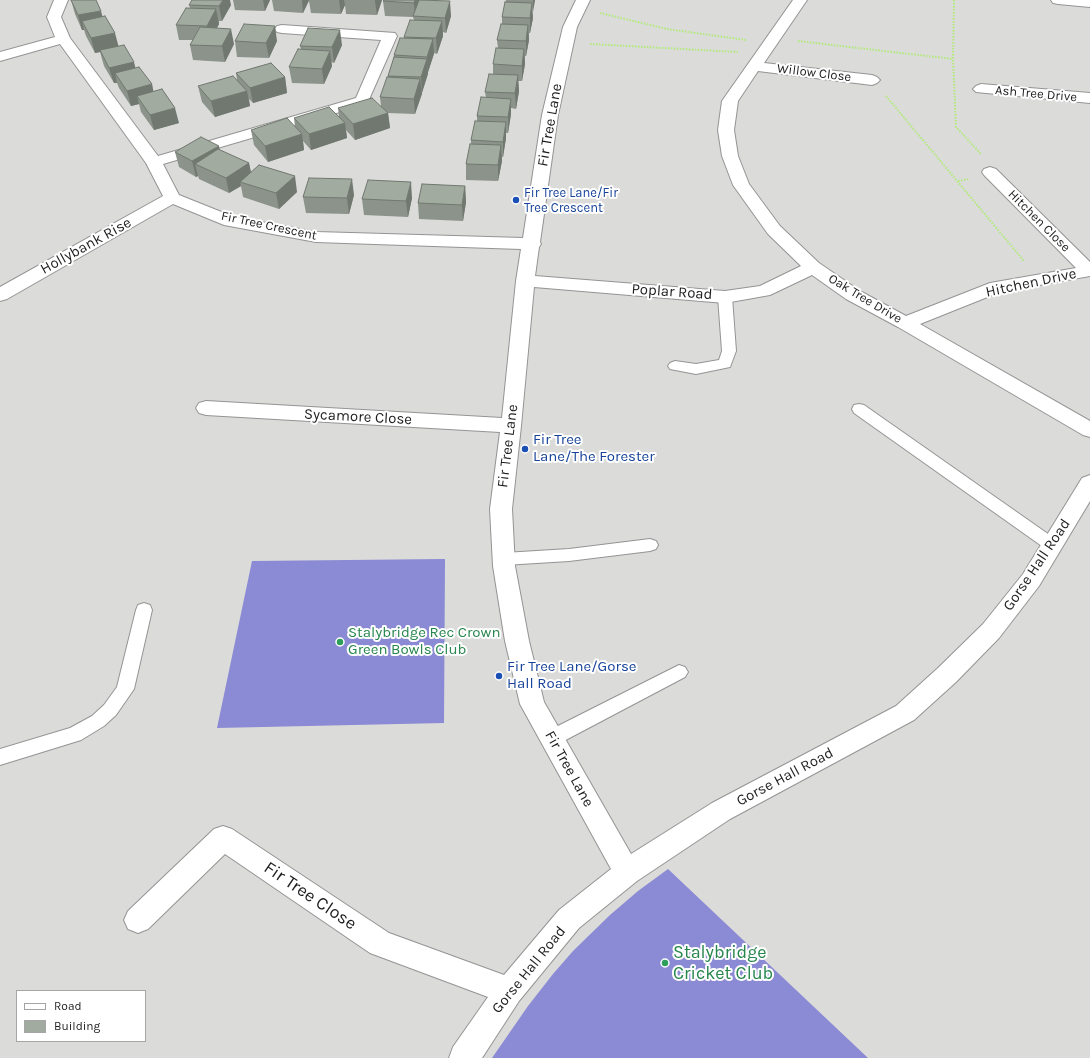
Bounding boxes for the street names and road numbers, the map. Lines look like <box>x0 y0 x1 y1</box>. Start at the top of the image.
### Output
street label: Willow Close <box>776 61 852 85</box>
street label: Fir Tree Lane <box>534 82 566 168</box>
street label: Ash Tree Drive <box>994 83 1078 105</box>
street label: Hitchen Close <box>1005 187 1073 255</box>
street label: Fir Tree Crescent <box>220 208 318 244</box>
street label: Hollybank Rise <box>37 214 135 278</box>
street label: Hitchen Drive <box>984 265 1078 301</box>
street label: Oak Tree Drive <box>825 271 905 327</box>
street label: Poplar Road <box>631 280 713 304</box>
street label: Fir Tree Lane <box>494 403 522 489</box>
street label: Sycamore Close <box>304 405 412 429</box>
street label: Gorse Hall Road <box>1000 516 1074 614</box>
street label: Fir Tree Lane <box>541 728 597 810</box>
street label: Gorse Hall Road <box>733 744 837 810</box>
street label: Fir Tree Close <box>260 857 360 935</box>
street label: Gorse Hall Road <box>488 923 570 1017</box>

